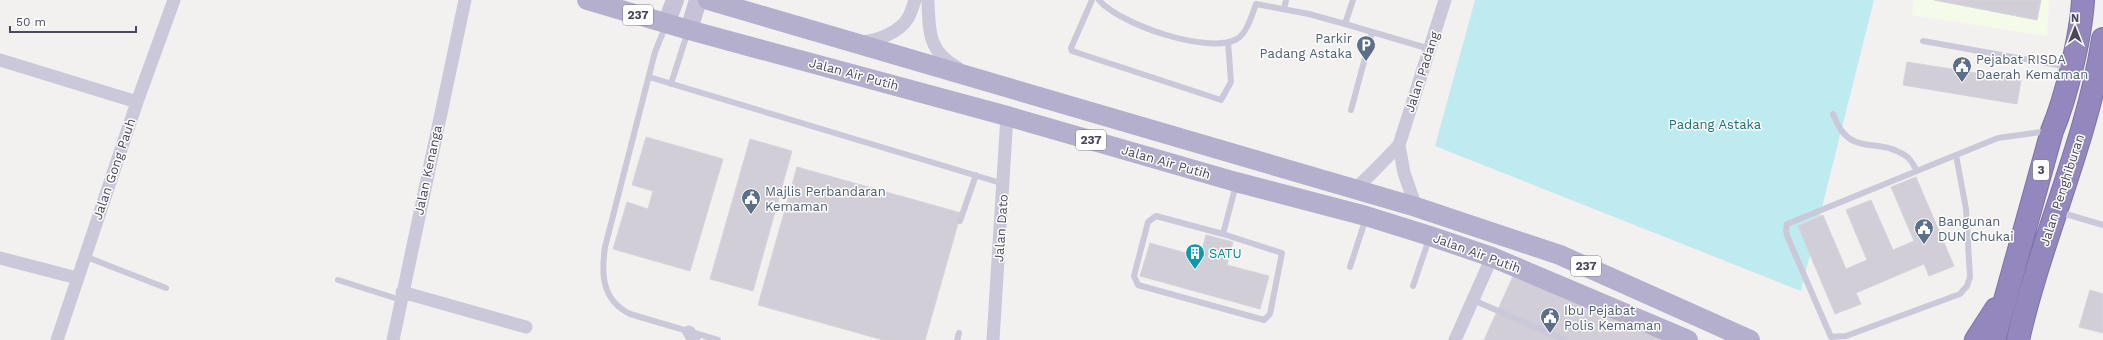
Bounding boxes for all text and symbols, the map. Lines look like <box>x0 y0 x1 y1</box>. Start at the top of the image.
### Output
road number: 237 <box>623 5 653 25</box>
scale bar <box>10 8 136 34</box>
north arrow <box>2055 8 2095 48</box>
text: N <box>2071 12 2079 25</box>
text: 50 m <box>16 15 46 29</box>
street label: Jalan Padang <box>1402 30 1442 114</box>
place label: Parkir Padang Astaka <box>1260 31 1353 61</box>
parking icon: Parkir Padang Astaka <box>1355 34 1377 62</box>
place label: Pejabat RISDA Daerah Kemaman <box>1976 52 2088 82</box>
street label: Jalan Air Putih <box>808 55 900 93</box>
public building icon: Pejabat RISDA Daerah Kemaman <box>1951 55 1973 83</box>
street label: Jalan Gong Pauh <box>90 116 138 222</box>
park label: Padang Astaka <box>1669 117 1762 132</box>
street label: Jalan Kenanga <box>411 123 445 216</box>
road number: 237 <box>1076 130 1106 150</box>
street label: Jalan Penghiburan <box>2037 132 2087 248</box>
street label: Jalan Air Putih <box>1120 142 1212 182</box>
road number: 3 <box>2033 160 2049 180</box>
place label: Majlis Perbandaran Kemaman <box>765 184 886 214</box>
public building icon: Majlis Perbandaran Kemaman <box>740 187 762 215</box>
street label: Jalan Dato <box>991 193 1011 262</box>
place label: Bangunan DUN Chukai <box>1938 214 2014 244</box>
public building icon: Bangunan DUN Chukai <box>1913 217 1935 245</box>
street label: Jalan Air Putih <box>1431 230 1523 276</box>
building icon: SATU <box>1184 242 1206 270</box>
place label: SATU <box>1209 246 1242 261</box>
road number: 237 <box>1571 256 1601 276</box>
place label: Ibu Pejabat Polis Kemaman <box>1564 303 1661 333</box>
public building icon: Ibu Pejabat Polis Kemaman <box>1539 306 1561 334</box>

